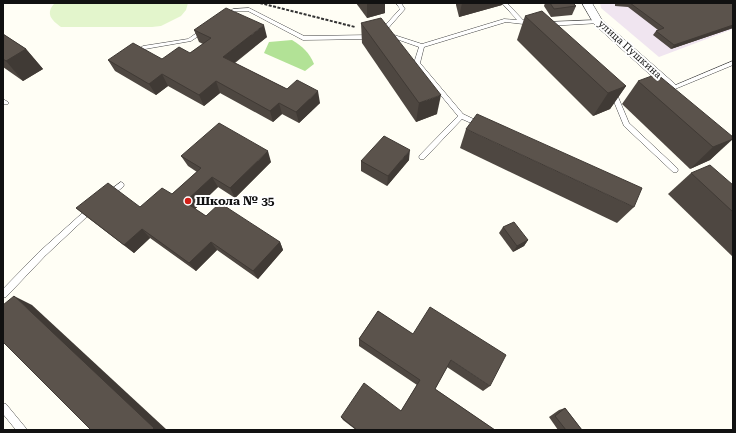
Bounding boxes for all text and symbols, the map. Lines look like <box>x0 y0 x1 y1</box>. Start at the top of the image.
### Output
street label: улица Пушкина <box>596 18 664 81</box>
place label: Школа № 35 <box>196 194 275 208</box>
marker: Школа № 35 <box>183 196 193 206</box>

